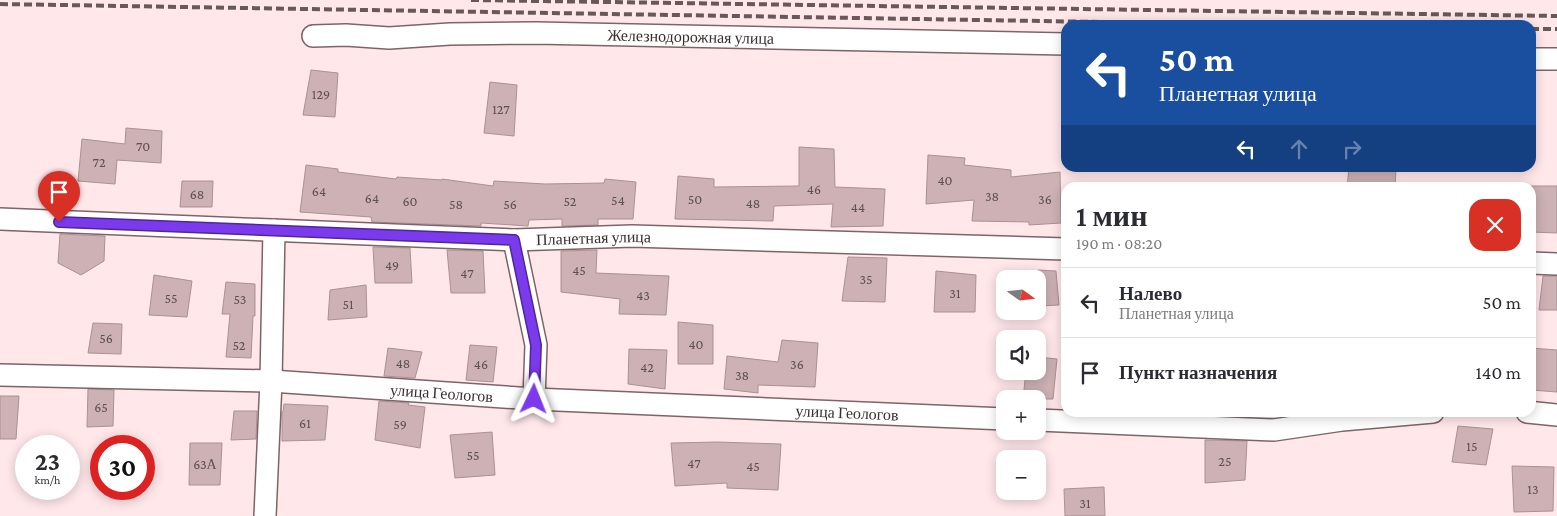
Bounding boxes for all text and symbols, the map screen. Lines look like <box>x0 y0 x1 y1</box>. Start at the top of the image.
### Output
street label: Железнодорожная улица <box>607 26 774 48</box>
icon: left <box>1076 40 1141 105</box>
text: 50 m <box>1159 40 1234 79</box>
text: Планетная улица <box>1159 81 1317 106</box>
house number: 129 <box>312 86 330 102</box>
house number: 127 <box>492 101 510 117</box>
icon: left <box>1232 135 1260 163</box>
icon: ahead <box>1285 135 1313 163</box>
icon: right <box>1338 135 1366 163</box>
house number: 70 <box>136 138 150 154</box>
house number: 72 <box>92 154 106 170</box>
pin <box>38 171 80 222</box>
house number: 40 <box>937 172 953 188</box>
icon: arrive <box>45 178 73 206</box>
house number: 46 <box>807 181 821 197</box>
house number: 64 <box>312 183 326 199</box>
house number: 68 <box>190 186 204 202</box>
house number: 38 <box>985 188 999 204</box>
house number: 64 <box>365 190 379 206</box>
house number: 50 <box>688 191 702 207</box>
house number: 36 <box>1038 191 1052 207</box>
house number: 54 <box>611 192 625 208</box>
house number: 60 <box>402 193 418 209</box>
house number: 52 <box>564 193 577 209</box>
house number: 48 <box>746 195 760 211</box>
house number: 58 <box>449 196 463 212</box>
house number: 56 <box>503 196 517 212</box>
house number: 44 <box>851 199 865 215</box>
text: 1 мин <box>1076 199 1147 232</box>
button: close <box>1469 199 1521 251</box>
street label: Планетная улица <box>536 228 651 248</box>
text: 190 m · 08:20 <box>1076 235 1162 252</box>
house number: 49 <box>385 257 399 273</box>
house number: 45 <box>572 262 586 278</box>
house number: 47 <box>460 265 474 281</box>
north arrow <box>996 270 1046 320</box>
map controls <box>996 270 1046 500</box>
house number: 35 <box>859 271 873 287</box>
text: Налево <box>1119 283 1182 304</box>
house number: 31 <box>949 285 961 301</box>
house number: 43 <box>636 287 650 303</box>
icon: left <box>1076 289 1104 317</box>
house number: 55 <box>164 290 178 306</box>
house number: 53 <box>233 291 247 307</box>
text: 50 m <box>1482 292 1521 313</box>
house number: 51 <box>342 296 354 312</box>
text: Планетная улица <box>1119 305 1234 322</box>
house number: 56 <box>99 330 113 346</box>
button: sound <box>996 330 1046 380</box>
house number: 40 <box>688 336 704 352</box>
house number: 52 <box>233 337 246 353</box>
house number: 48 <box>396 355 410 371</box>
house number: 46 <box>474 356 488 372</box>
house number: 36 <box>790 356 804 372</box>
house number: 42 <box>640 359 654 375</box>
icon: arrive <box>1076 359 1104 387</box>
text: Пункт назначения <box>1119 362 1277 383</box>
text: 140 m <box>1475 362 1521 383</box>
house number: 38 <box>735 367 749 383</box>
position arrow <box>507 372 559 424</box>
street label: улица Геологов <box>389 381 494 405</box>
button: + <box>996 390 1046 440</box>
house number: 65 <box>94 399 108 415</box>
street label: улица Геологов <box>795 402 899 423</box>
house number: 61 <box>299 415 311 431</box>
house number: 59 <box>393 416 407 432</box>
speed limit sign: 30 <box>90 435 155 500</box>
house number: 15 <box>1466 438 1478 454</box>
house number: 55 <box>466 447 480 463</box>
text: 23 <box>35 448 60 475</box>
button: − <box>996 450 1046 500</box>
house number: 25 <box>1218 453 1232 469</box>
house number: 47 <box>687 455 701 471</box>
house number: 63А <box>193 456 218 472</box>
house number: 45 <box>746 458 760 474</box>
text: km/h <box>35 473 60 487</box>
house number: 13 <box>1527 481 1539 497</box>
house number: 31 <box>1079 495 1091 511</box>

